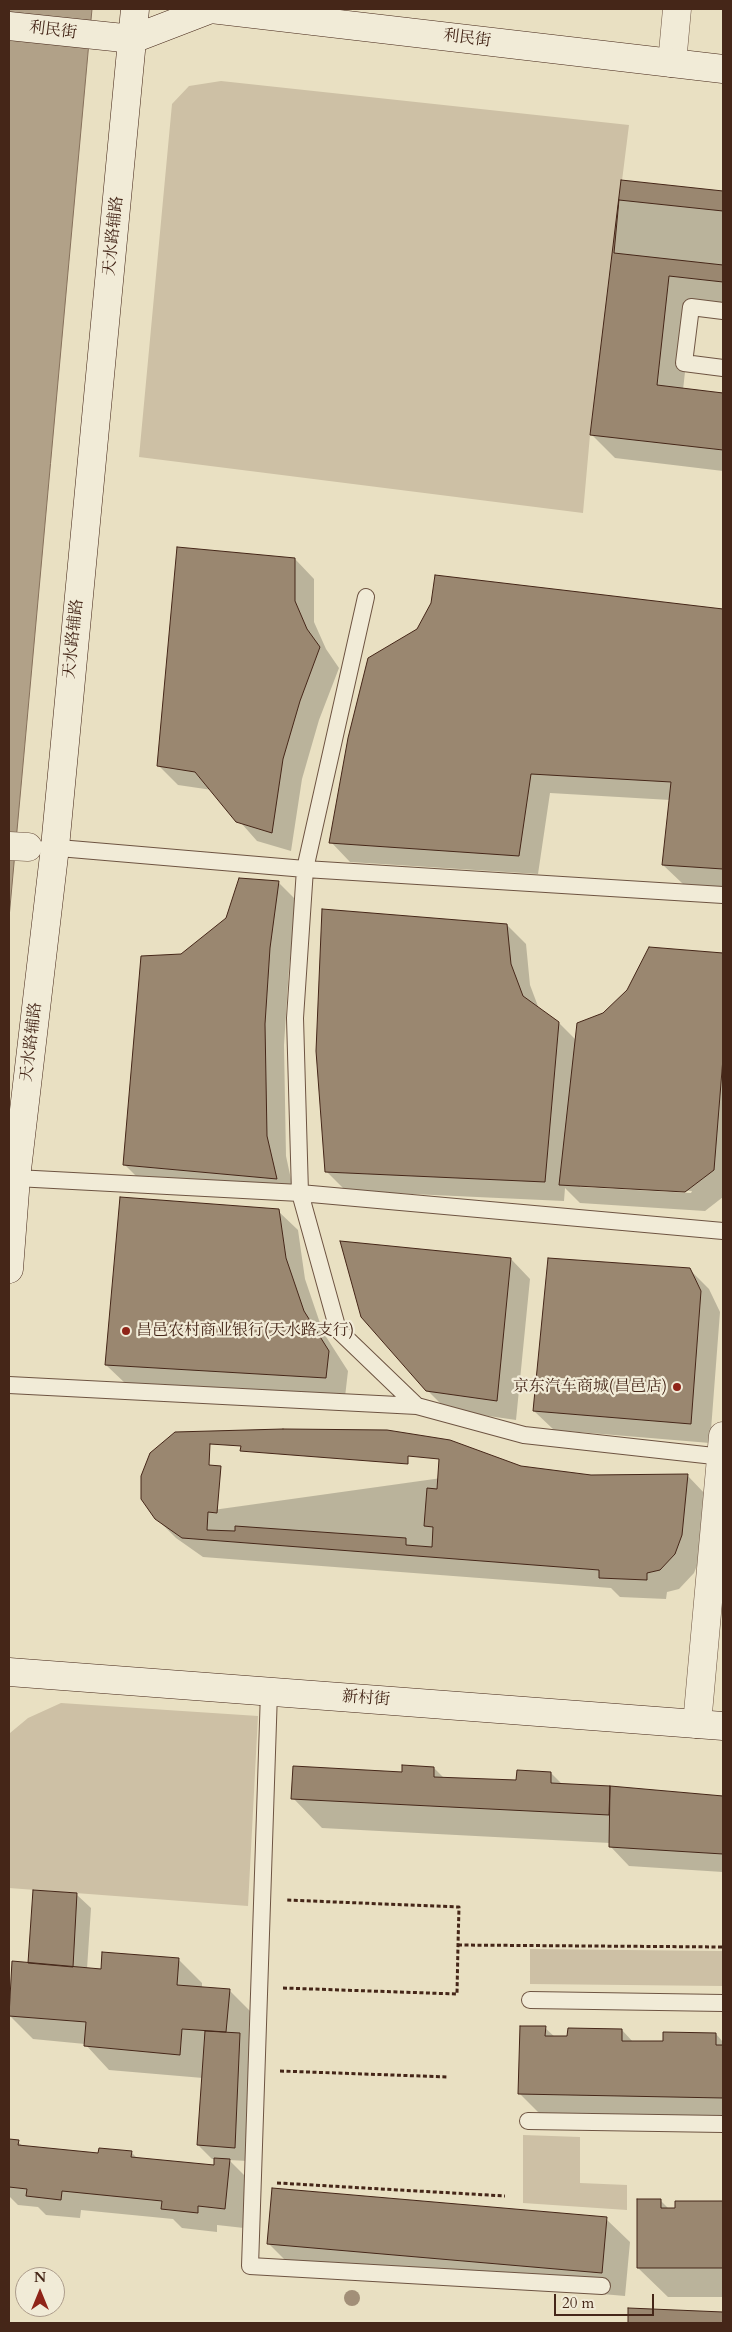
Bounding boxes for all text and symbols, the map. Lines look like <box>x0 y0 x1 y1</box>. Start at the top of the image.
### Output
street label: 利民街 <box>28 19 78 43</box>
street label: 利民街 <box>442 27 492 51</box>
street label: 天水路辅路 <box>100 195 128 277</box>
street label: 天水路辅路 <box>60 598 88 680</box>
street label: 天水路辅路 <box>18 1001 46 1083</box>
place label: 昌邑农村商业银行(天水路支行) <box>136 1321 354 1341</box>
marker: 昌邑农村商业银行(天水路支行) <box>120 1325 132 1337</box>
place label: 京东汽车商城(昌邑店) <box>513 1377 667 1397</box>
marker: 京东汽车商城(昌邑店) <box>671 1381 683 1393</box>
street label: 新村街 <box>341 1688 391 1710</box>
north arrow <box>15 2267 65 2317</box>
text: N <box>34 2268 46 2287</box>
scale bar <box>557 2284 657 2316</box>
text: 20 m <box>562 2293 594 2313</box>

